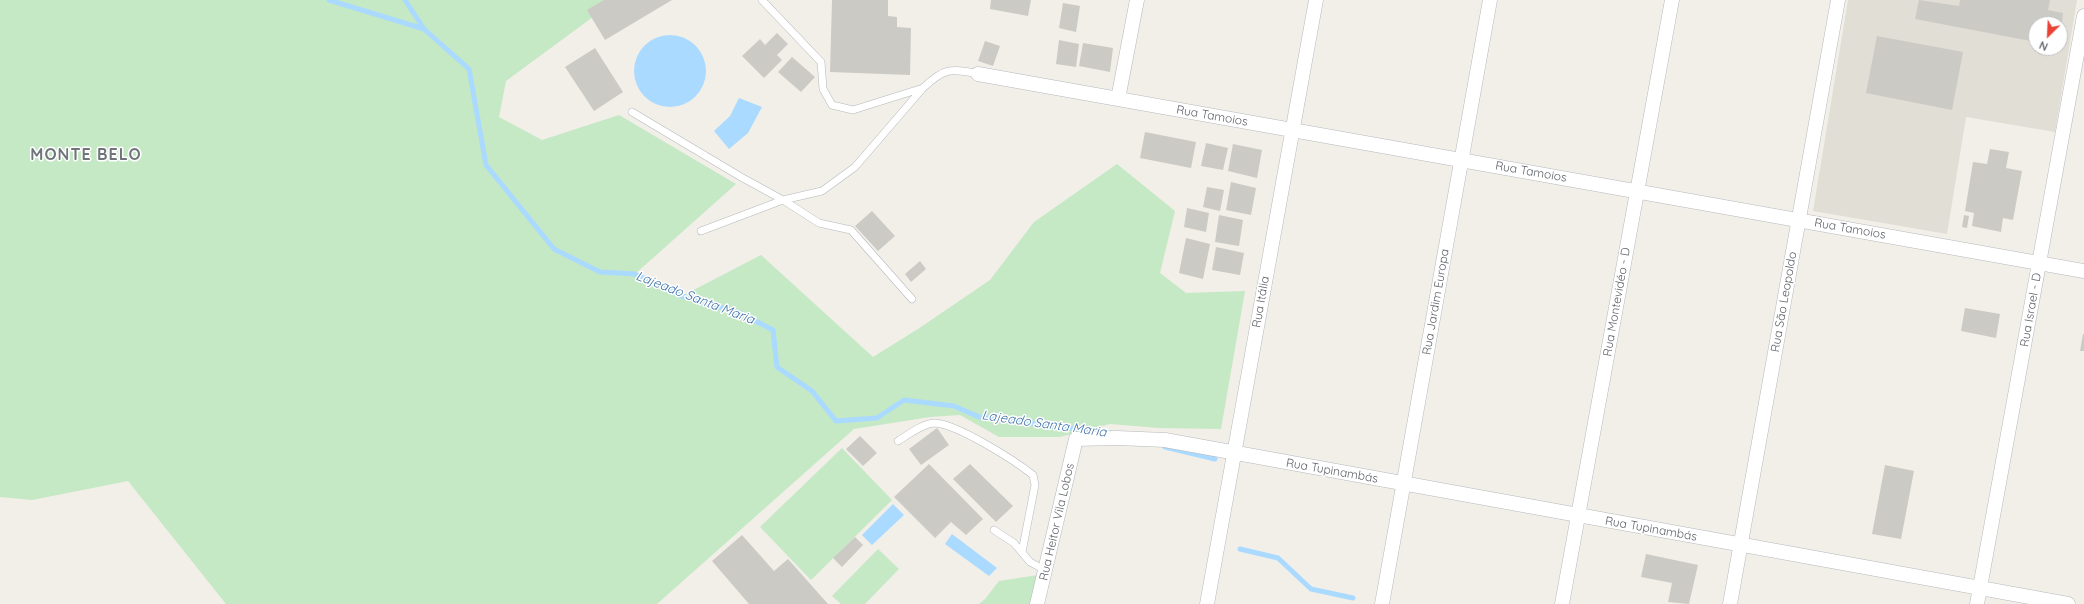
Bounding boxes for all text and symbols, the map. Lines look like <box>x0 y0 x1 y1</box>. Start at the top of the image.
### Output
north arrow <box>2028 16 2068 56</box>
text: N <box>2037 38 2050 54</box>
street label: Rua Tamoios <box>1175 103 1249 129</box>
district label: MONTE BELO <box>30 145 142 165</box>
street label: Rua Tamoios <box>1494 159 1568 185</box>
street label: Rua Tamoios <box>1813 216 1887 242</box>
street label: Rua Montevidéo - D <box>1600 246 1634 358</box>
street label: Rua Jardim Europa <box>1420 248 1452 356</box>
street label: Rua São Leopoldo <box>1768 251 1800 353</box>
water label: Lajeado Santa Maria <box>634 268 756 328</box>
street label: Rua Israel - D <box>2017 272 2045 348</box>
street label: Rua Itália <box>1249 275 1273 329</box>
water label: Lajeado Santa Maria <box>981 408 1107 440</box>
street label: Rua Tupinambás <box>1285 456 1379 486</box>
street label: Rua Heitor Vila Lobos <box>1036 462 1078 582</box>
street label: Rua Tupinambás <box>1604 514 1698 544</box>

